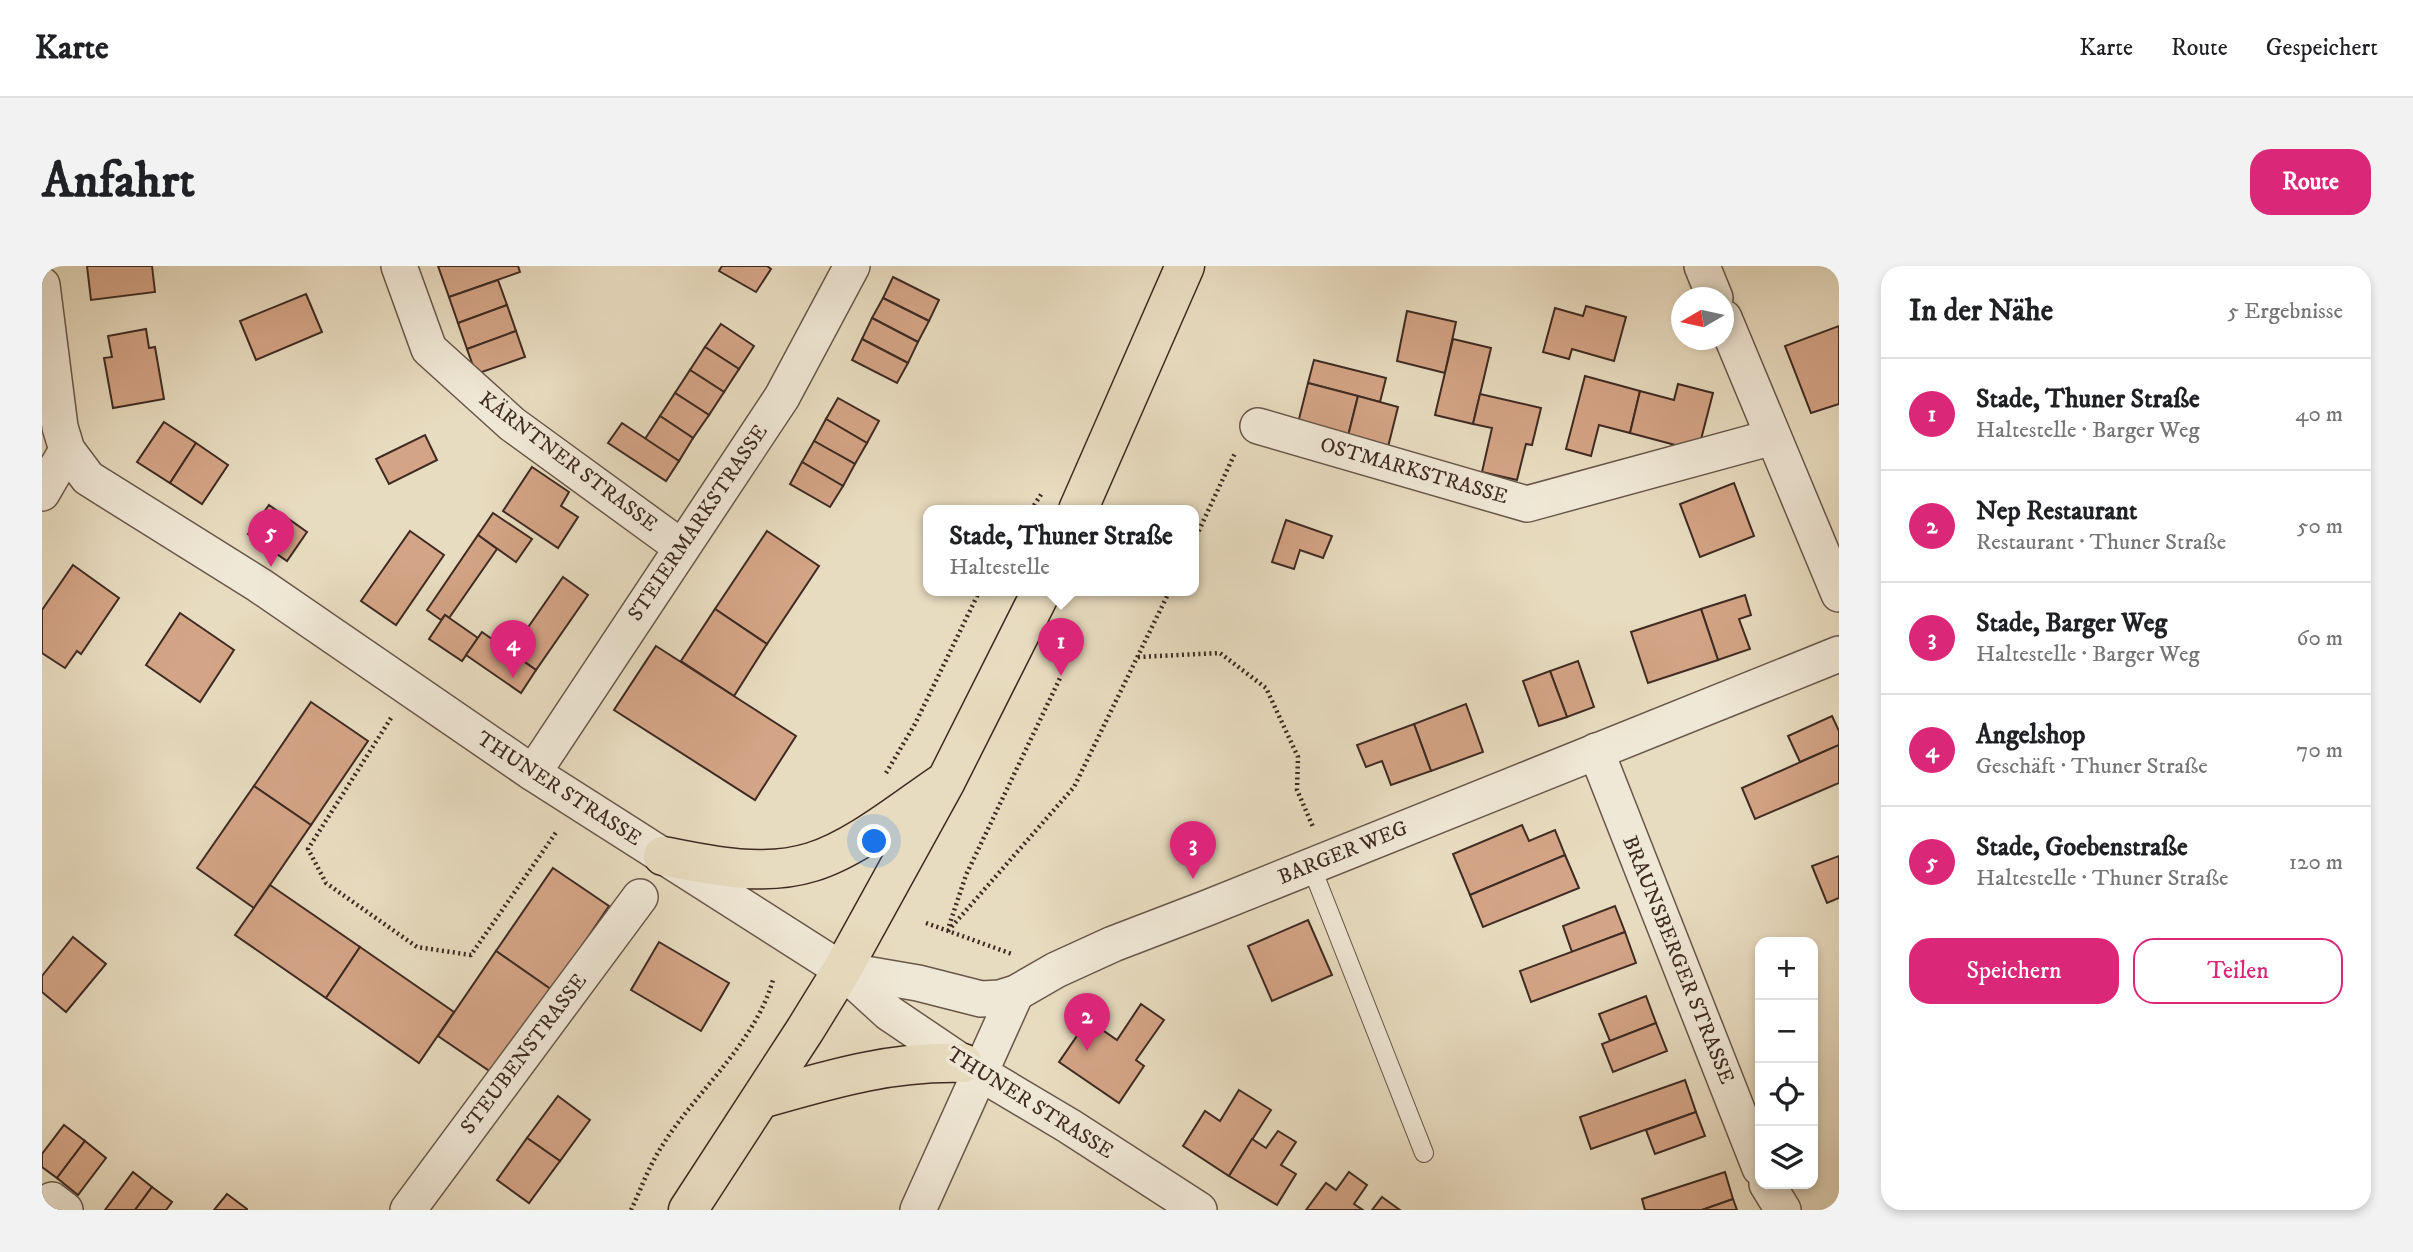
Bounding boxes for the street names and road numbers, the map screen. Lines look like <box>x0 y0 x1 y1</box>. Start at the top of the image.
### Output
street label: KÄRNTNER STRASSE <box>474 386 663 538</box>
street label: STEIERMARKSTRASSE <box>622 420 774 626</box>
street label: OSTMARKSTRASSE <box>1317 432 1511 510</box>
street label: THUNER STRASSE <box>472 726 647 852</box>
street label: BARGER WEG <box>1275 815 1412 891</box>
street label: BRAUNSBERGER STRASSE <box>1616 832 1740 1088</box>
street label: STEUBENSTRASSE <box>455 968 593 1139</box>
street label: THUNER STRASSE <box>942 1041 1118 1165</box>

